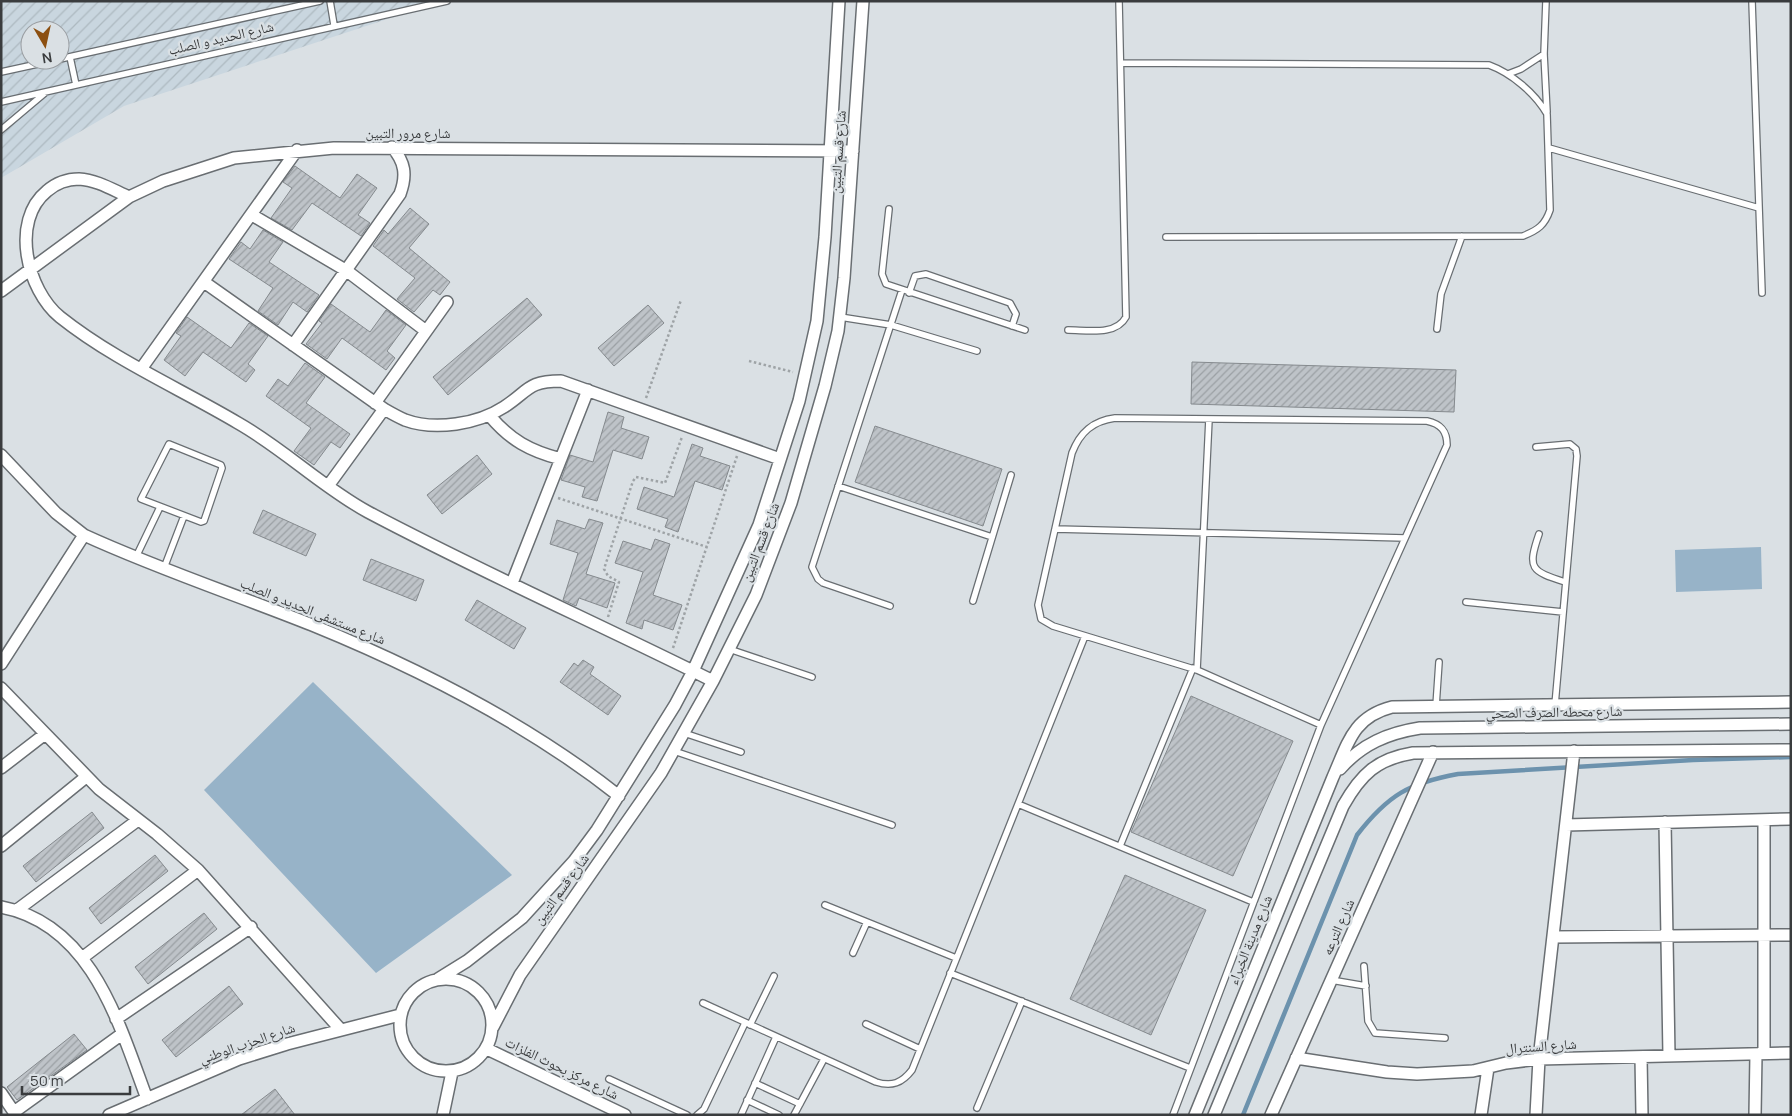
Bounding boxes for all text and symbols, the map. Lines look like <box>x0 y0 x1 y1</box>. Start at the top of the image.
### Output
street label: شارع الحديد و الصلب <box>166 16 276 60</box>
north arrow <box>20 20 70 70</box>
text: N <box>41 48 54 69</box>
street label: شارع قسم التبين <box>825 110 851 194</box>
street label: شارع مرور التبين <box>366 123 450 143</box>
street label: شارع قسم التبين <box>736 499 784 585</box>
street label: شارع مستشفى الحديد و الصلب <box>237 573 389 649</box>
street label: شارع محطه الصرف الصحي <box>1485 701 1623 725</box>
street label: شارع قسم التبين <box>528 849 594 929</box>
street label: شارع مدينة الخبراء <box>1223 892 1277 988</box>
street label: شارع الترعه <box>1317 896 1359 958</box>
street label: شارع الحزب الوطني <box>196 1017 298 1070</box>
street label: شارع مركز بحوث الفلزات <box>502 1032 622 1104</box>
street label: شارع السنترال <box>1505 1034 1577 1058</box>
scale bar <box>22 1064 130 1096</box>
text: 50 m <box>30 1070 64 1091</box>

